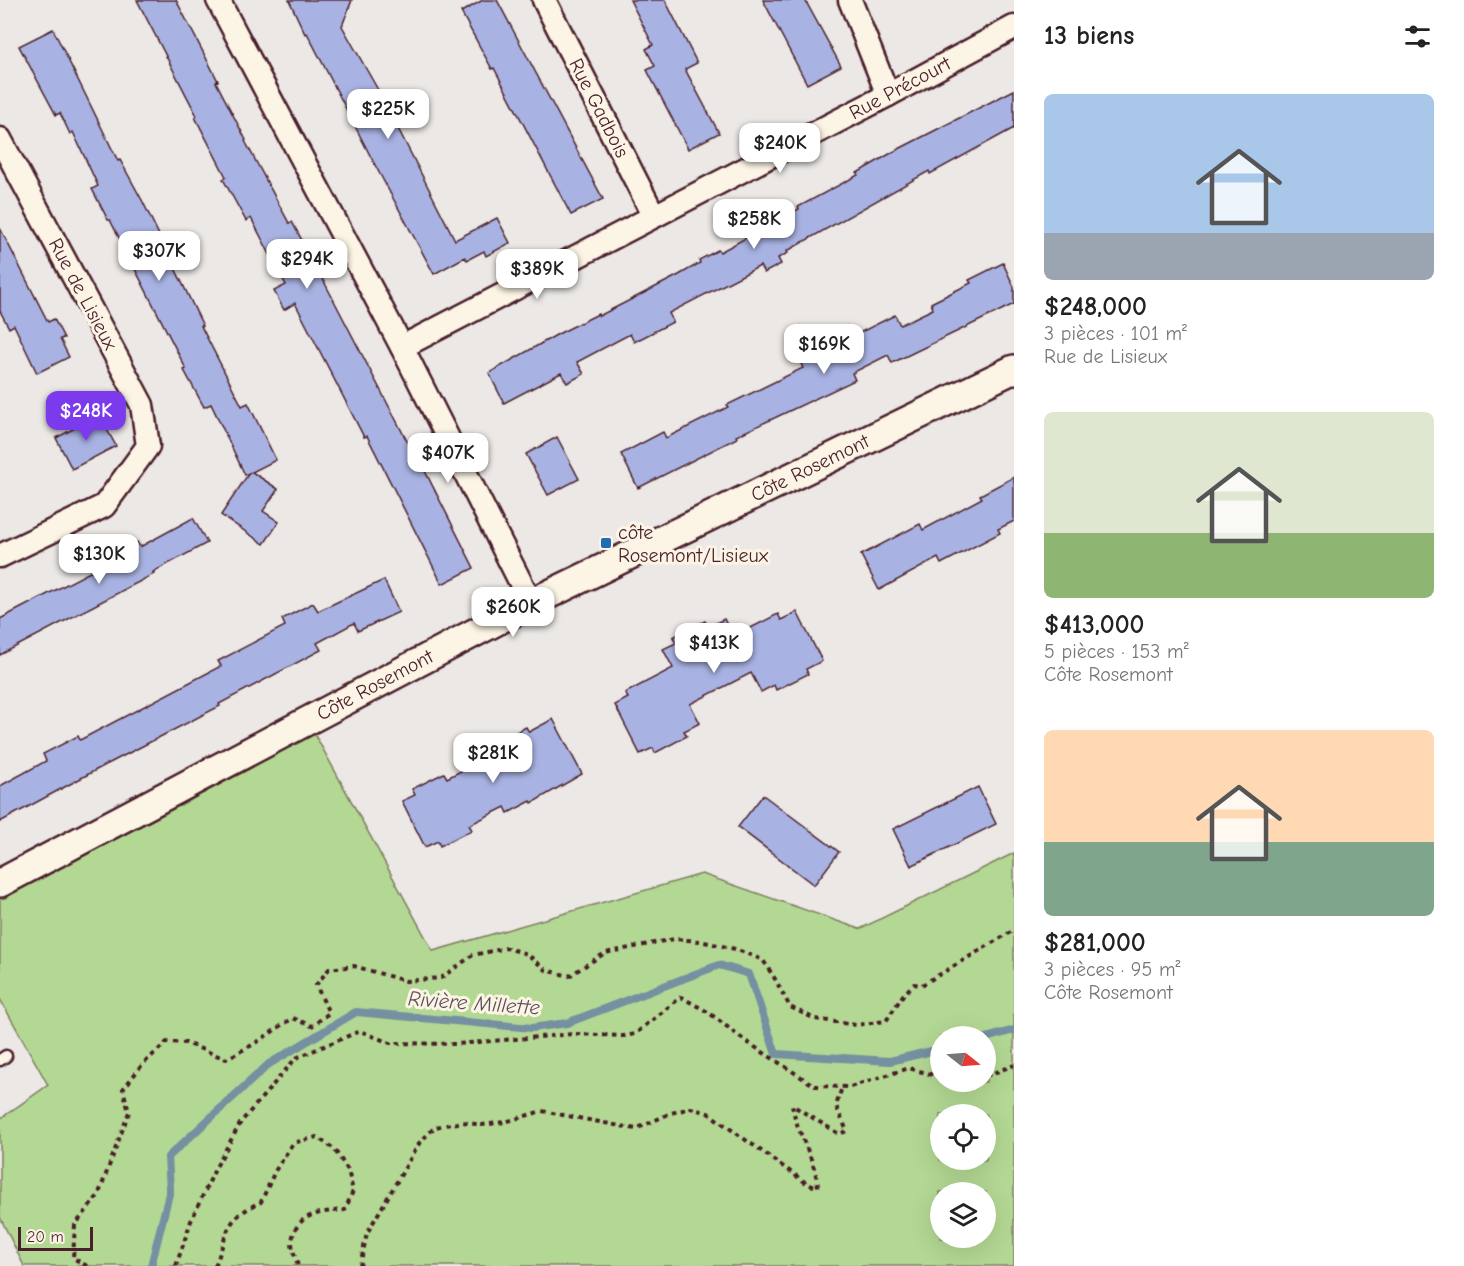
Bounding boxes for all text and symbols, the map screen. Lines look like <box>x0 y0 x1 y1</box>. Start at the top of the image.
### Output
icon: filters <box>1401 20 1434 53</box>
text: 13 biens <box>1044 21 1134 51</box>
street label: Rue Précourt <box>845 51 956 124</box>
street label: Rue Gadbois <box>564 55 634 161</box>
pin: $225K <box>346 89 430 140</box>
text: $225K <box>361 97 415 120</box>
pin: $240K <box>738 123 822 174</box>
text: $240K <box>753 131 807 154</box>
icon: home <box>1185 133 1293 241</box>
pin: $258K <box>712 199 796 250</box>
text: $258K <box>727 207 781 230</box>
pin: $307K <box>117 231 201 282</box>
street label: Rue de Lisieux <box>44 234 122 354</box>
text: $307K <box>132 239 186 262</box>
pin: $294K <box>265 239 349 290</box>
text: $294K <box>280 247 334 270</box>
pin: $389K <box>495 249 579 300</box>
text: $389K <box>510 257 564 280</box>
text: $248,000 <box>1044 292 1147 322</box>
text: 3 pièces · 101 m² <box>1044 322 1187 345</box>
pin: $169K <box>782 324 866 375</box>
text: $169K <box>798 332 850 355</box>
text: Rue de Lisieux <box>1044 345 1167 368</box>
pin: $248K <box>44 391 128 442</box>
text: $248K <box>60 399 112 422</box>
street label: Côte Rosemont <box>747 429 874 507</box>
pin: $407K <box>406 433 490 484</box>
text: $407K <box>421 441 475 464</box>
icon: home <box>1185 451 1293 559</box>
place label: côte Rosemont/Lisieux <box>618 521 769 567</box>
pin: $130K <box>57 534 141 585</box>
marker: côte Rosemont/Lisieux <box>599 536 613 550</box>
text: $130K <box>73 542 125 565</box>
pin: $260K <box>471 587 555 638</box>
text: $260K <box>485 595 541 618</box>
text: $413,000 <box>1044 610 1144 640</box>
pin: $413K <box>672 623 756 674</box>
text: $413K <box>689 631 739 654</box>
text: 5 pièces · 153 m² <box>1044 640 1189 663</box>
street label: Côte Rosemont <box>313 644 438 725</box>
text: Côte Rosemont <box>1044 663 1173 686</box>
pin: $281K <box>451 733 535 784</box>
text: $281K <box>467 741 519 764</box>
icon: home <box>1185 769 1293 877</box>
text: $281,000 <box>1044 928 1146 958</box>
text: 3 pièces · 95 m² <box>1044 958 1181 981</box>
text: Côte Rosemont <box>1044 981 1173 1004</box>
water label: Rivière Millette <box>407 986 541 1020</box>
north arrow <box>930 1026 996 1092</box>
map controls <box>930 1026 996 1248</box>
button: locate <box>930 1104 996 1170</box>
button: layers <box>930 1182 996 1248</box>
scale bar <box>18 1224 93 1252</box>
text: 20 m <box>27 1228 64 1246</box>

